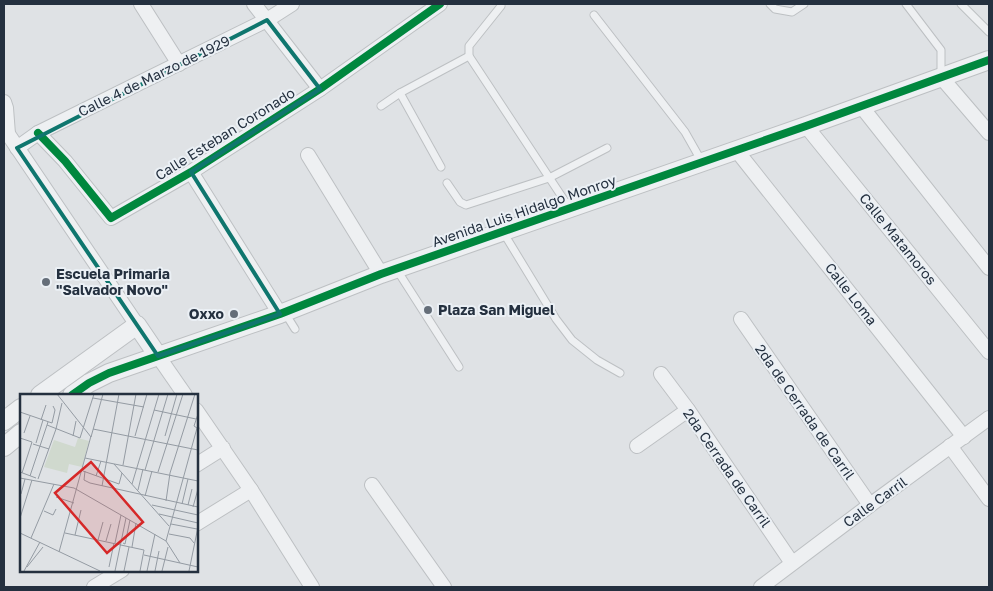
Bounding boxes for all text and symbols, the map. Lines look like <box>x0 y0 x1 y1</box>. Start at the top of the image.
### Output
street label: Calle 4 de Marzo de 1929 <box>75 31 232 120</box>
street label: Calle Esteban Coronado <box>152 84 298 184</box>
street label: Avenida Luis Hidalgo Monroy <box>430 171 618 250</box>
street label: Calle Matamoros <box>856 189 941 288</box>
street label: Calle Loma <box>822 259 881 328</box>
place label: Escuela Primaria "Salvador Novo" <box>56 265 170 298</box>
marker: Escuela Primaria "Salvador Novo" <box>40 276 52 288</box>
place label: Plaza San Miguel <box>438 301 555 318</box>
marker: Plaza San Miguel <box>422 304 434 316</box>
place label: Oxxo <box>189 305 224 322</box>
marker: Oxxo <box>228 308 240 320</box>
street label: 2da de Cerrada de Carril <box>752 341 859 483</box>
inset map <box>20 394 198 571</box>
street label: 2da Cerrada de Carril <box>680 405 775 530</box>
street label: Calle Carril <box>840 473 910 530</box>

